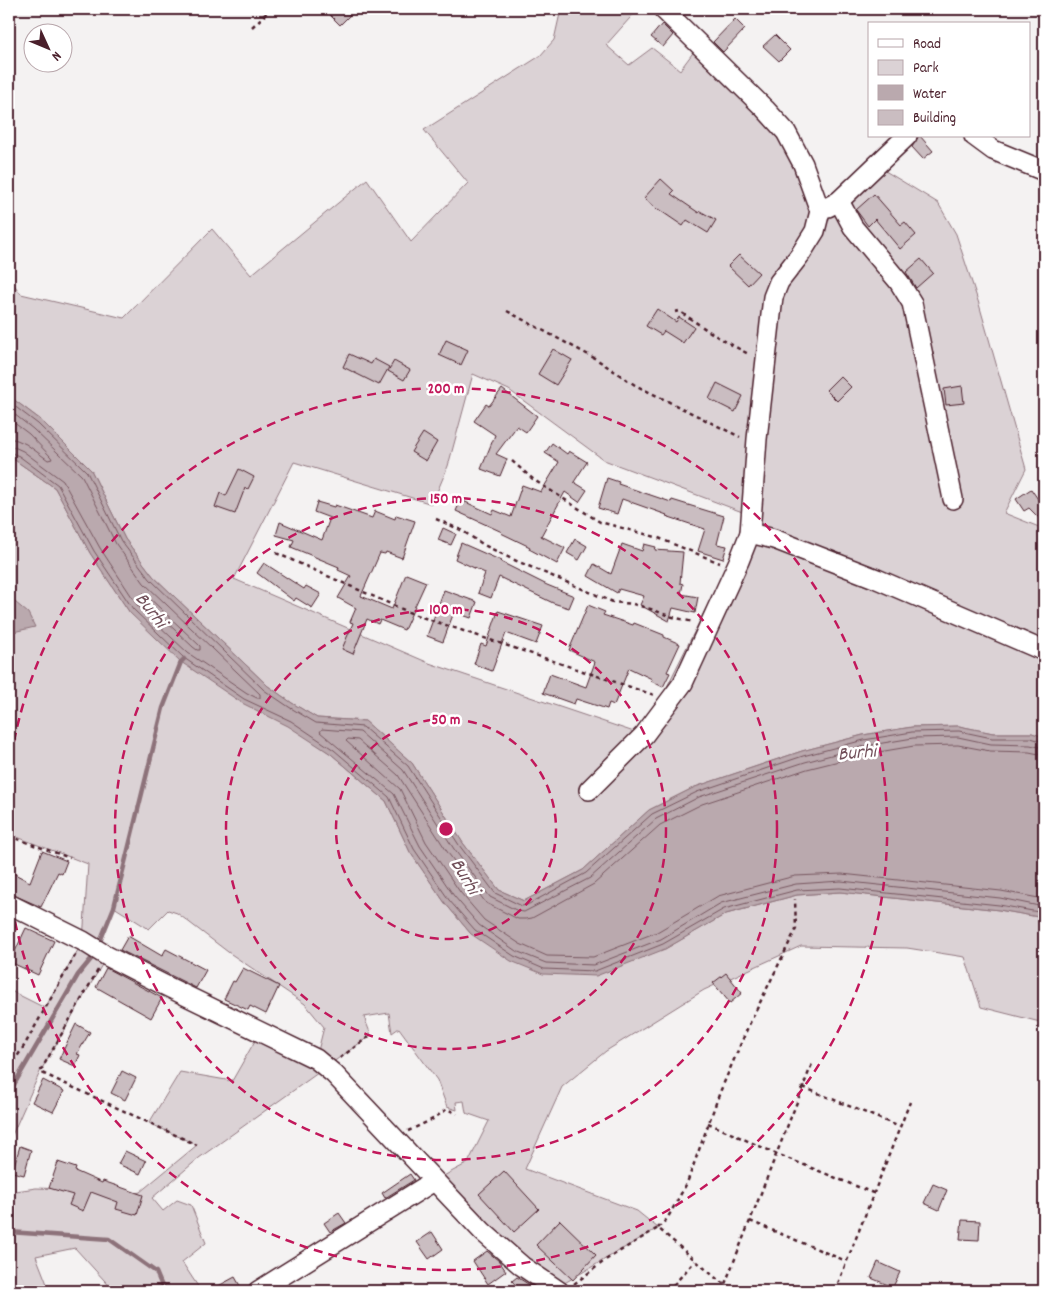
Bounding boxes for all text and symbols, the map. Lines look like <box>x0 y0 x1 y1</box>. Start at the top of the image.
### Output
north arrow <box>22 22 72 72</box>
legend <box>868 22 1030 138</box>
text: Road <box>913 34 941 56</box>
text: N <box>46 46 66 65</box>
text: Park <box>913 58 939 80</box>
text: Water <box>913 84 947 106</box>
text: Building <box>913 108 956 130</box>
text: 200 m <box>428 379 464 401</box>
text: 150 m <box>430 489 462 511</box>
water label: Burhi <box>127 587 175 637</box>
text: 100 m <box>429 600 463 622</box>
text: 50 m <box>432 710 460 732</box>
water label: Burhi <box>837 738 881 770</box>
centre of rings <box>437 820 455 838</box>
water label: Burhi <box>442 853 488 904</box>

